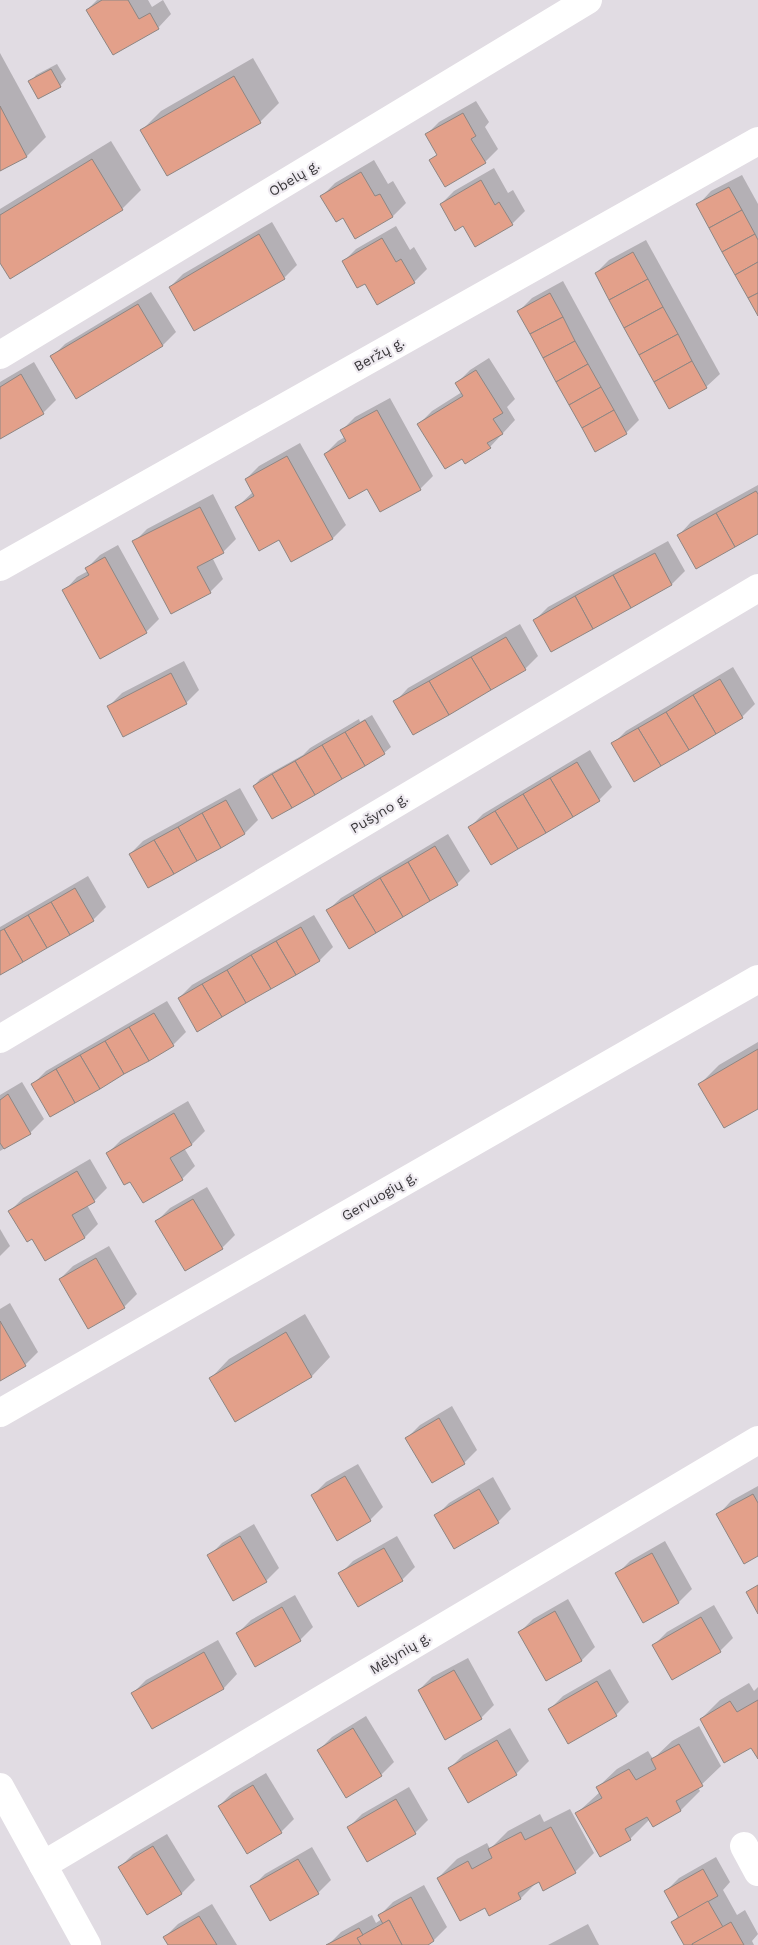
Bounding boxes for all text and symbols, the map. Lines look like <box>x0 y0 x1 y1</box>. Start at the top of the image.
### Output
street label: Obelų g. <box>266 157 322 199</box>
street label: Beržų g. <box>351 334 407 374</box>
street label: Pušyno g. <box>347 790 411 836</box>
street label: Gervuogių g. <box>339 1168 419 1224</box>
street label: Mėlynių g. <box>367 1629 433 1677</box>

